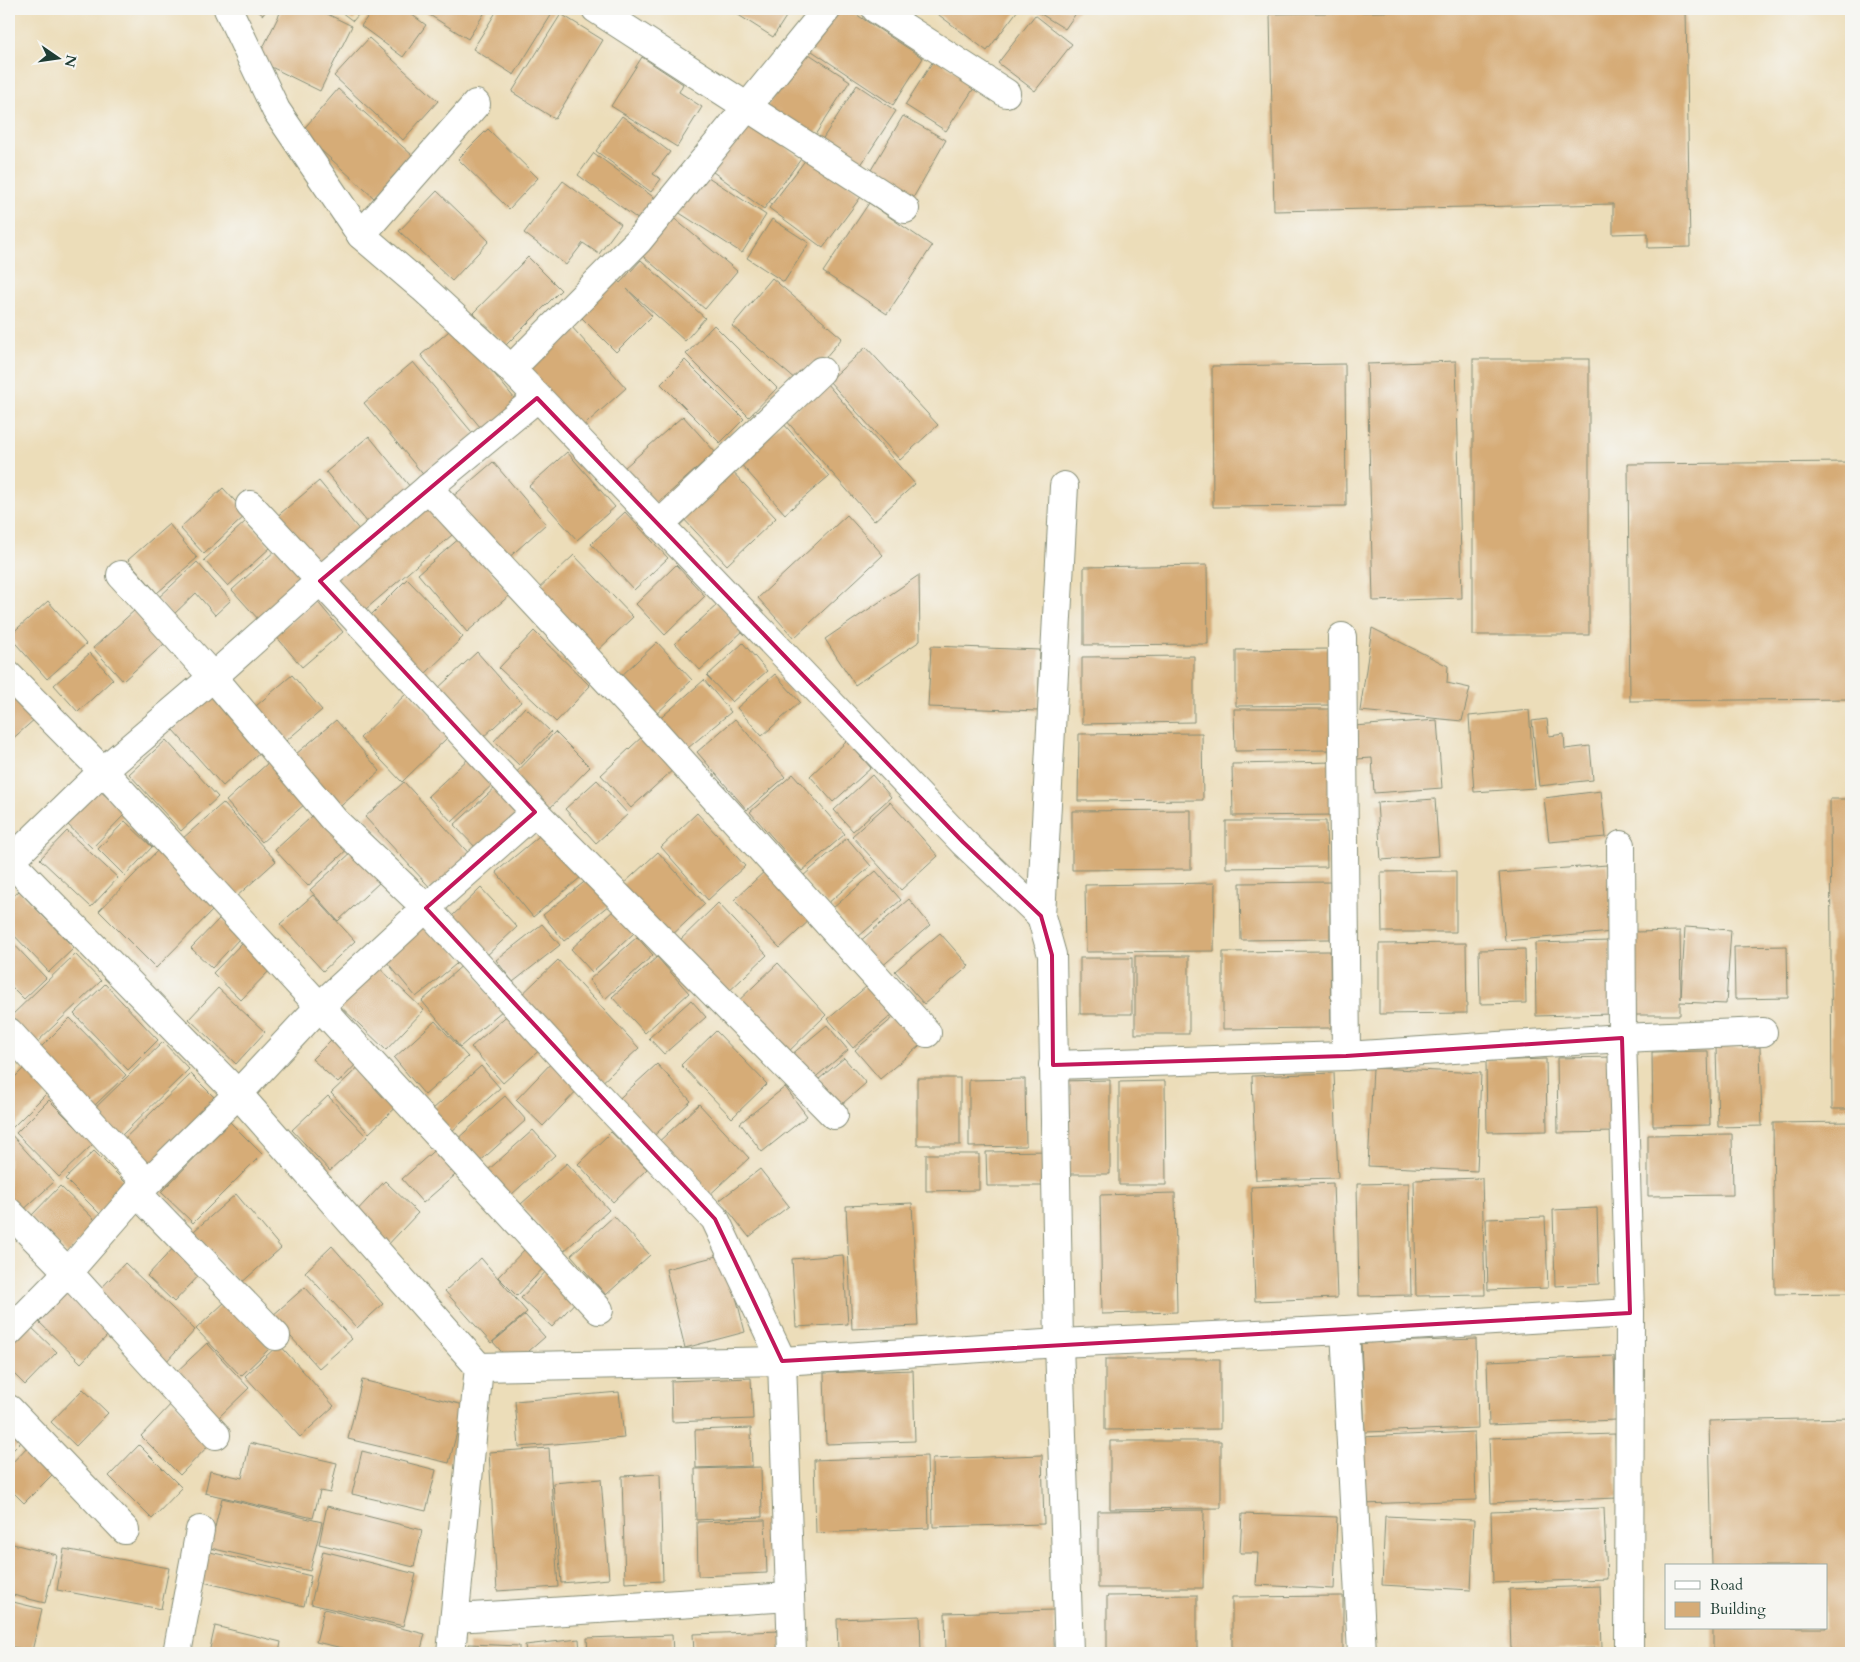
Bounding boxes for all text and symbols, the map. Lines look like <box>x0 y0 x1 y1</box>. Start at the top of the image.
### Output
north arrow <box>32 32 82 82</box>
text: N <box>60 53 81 69</box>
legend <box>1665 1564 1828 1630</box>
text: Road <box>1710 1575 1743 1595</box>
text: Building <box>1710 1599 1766 1619</box>

